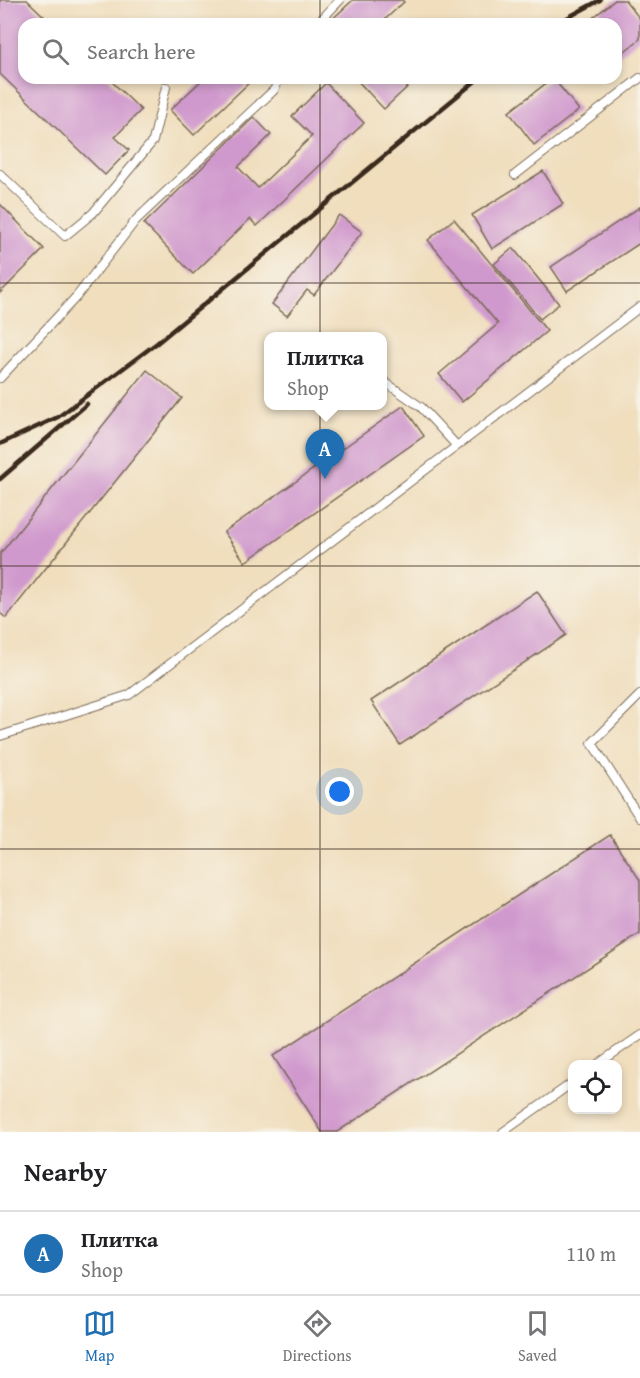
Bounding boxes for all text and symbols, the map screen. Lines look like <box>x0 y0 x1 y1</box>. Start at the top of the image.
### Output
search box <box>18 18 622 84</box>
icon: search <box>39 35 72 68</box>
text: Search here <box>87 35 196 67</box>
popup <box>264 332 387 410</box>
text: Плитка <box>287 341 364 373</box>
text: Shop <box>287 373 329 402</box>
pin: A <box>306 430 344 479</box>
your location <box>325 777 354 806</box>
map controls <box>568 1060 622 1114</box>
button: locate <box>568 1060 622 1114</box>
text: Nearby <box>24 1152 107 1191</box>
text: Плитка <box>81 1223 158 1255</box>
text: A <box>37 1239 50 1268</box>
text: 110 m <box>566 1239 616 1268</box>
text: Shop <box>81 1255 123 1284</box>
tab: Map <box>83 1307 116 1367</box>
tab: Directions <box>283 1307 352 1367</box>
tab: Saved <box>518 1307 557 1367</box>

